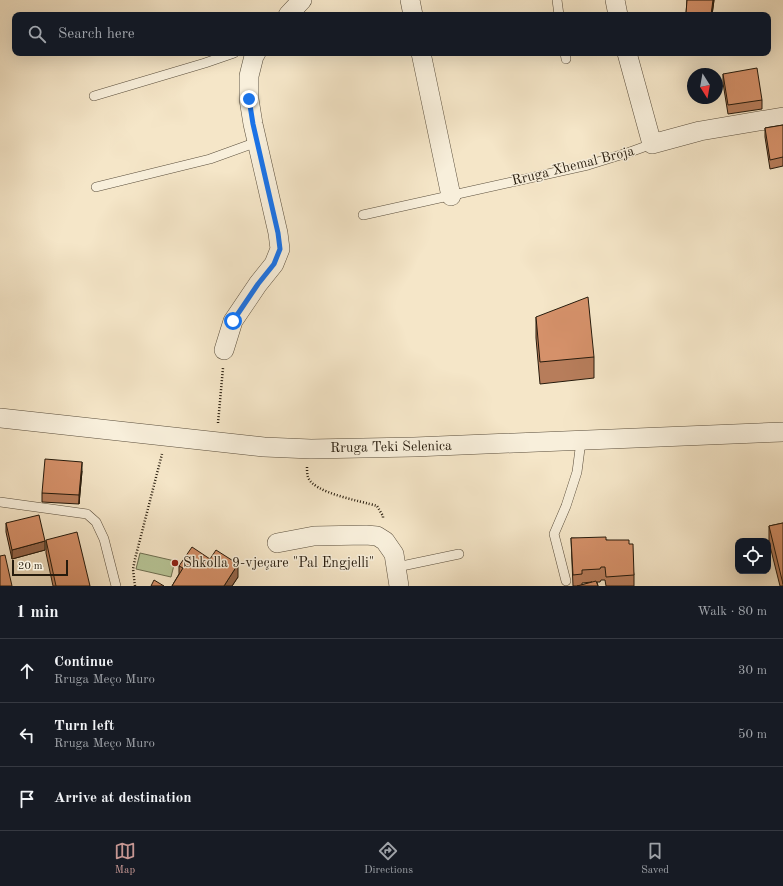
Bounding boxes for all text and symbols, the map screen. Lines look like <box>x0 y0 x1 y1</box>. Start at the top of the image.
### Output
search box <box>12 12 771 56</box>
icon: search <box>26 23 48 45</box>
text: Search here <box>58 27 135 42</box>
north arrow <box>687 68 723 104</box>
route end <box>240 90 258 108</box>
street label: Rruga Xhemal Broja <box>510 144 636 188</box>
route start <box>224 312 242 330</box>
street label: Rruga Teki Selenica <box>330 439 452 455</box>
map controls <box>735 538 771 574</box>
button: locate <box>735 538 771 574</box>
place label: Shkolla 9-vjeçare "Pal Engjelli" <box>183 556 374 570</box>
scale bar <box>12 558 68 577</box>
marker: Shkolla 9-vjeçare "Pal Engjelli" <box>170 558 180 568</box>
text: 20 m <box>18 561 43 572</box>
text: 1 min <box>16 604 59 621</box>
text: Walk · 80 m <box>698 605 767 618</box>
text: Continue <box>54 655 113 670</box>
icon: ahead <box>16 660 38 682</box>
text: 30 m <box>738 664 767 677</box>
text: Rruga Meço Muro <box>54 673 155 686</box>
text: Turn left <box>54 719 114 734</box>
icon: left <box>16 724 38 746</box>
text: 50 m <box>738 728 767 741</box>
text: Rruga Meço Muro <box>54 737 155 750</box>
icon: arrive <box>16 788 38 810</box>
text: Arrive at destination <box>54 791 192 806</box>
tab: Map <box>114 840 136 878</box>
tab: Directions <box>364 840 413 878</box>
tab: Saved <box>641 840 669 878</box>

